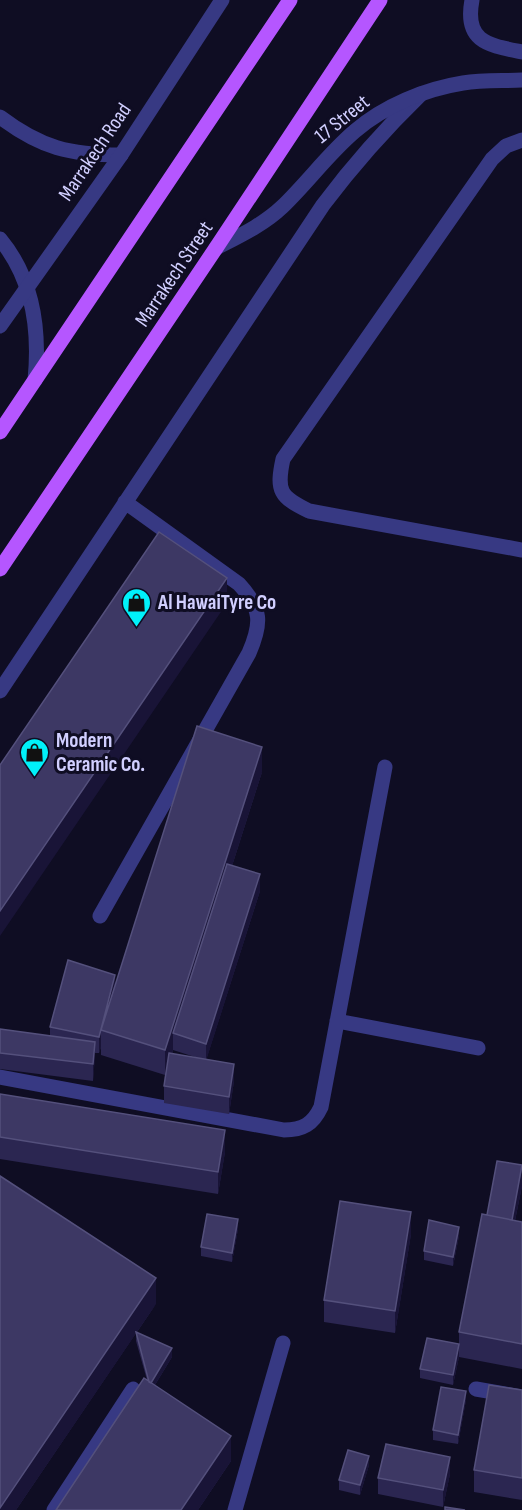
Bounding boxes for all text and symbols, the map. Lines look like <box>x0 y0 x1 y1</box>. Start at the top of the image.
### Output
street label: 17 Street <box>310 89 374 149</box>
street label: Marrakech Road <box>53 98 137 206</box>
street label: Marrakech Street <box>130 217 218 331</box>
shop icon: Al HawaiTyre Co <box>121 586 153 628</box>
place label: Al HawaiTyre Co <box>157 590 276 615</box>
place label: Modern Ceramic Co. <box>56 728 145 777</box>
shop icon: Modern Ceramic Co. <box>19 736 51 778</box>

